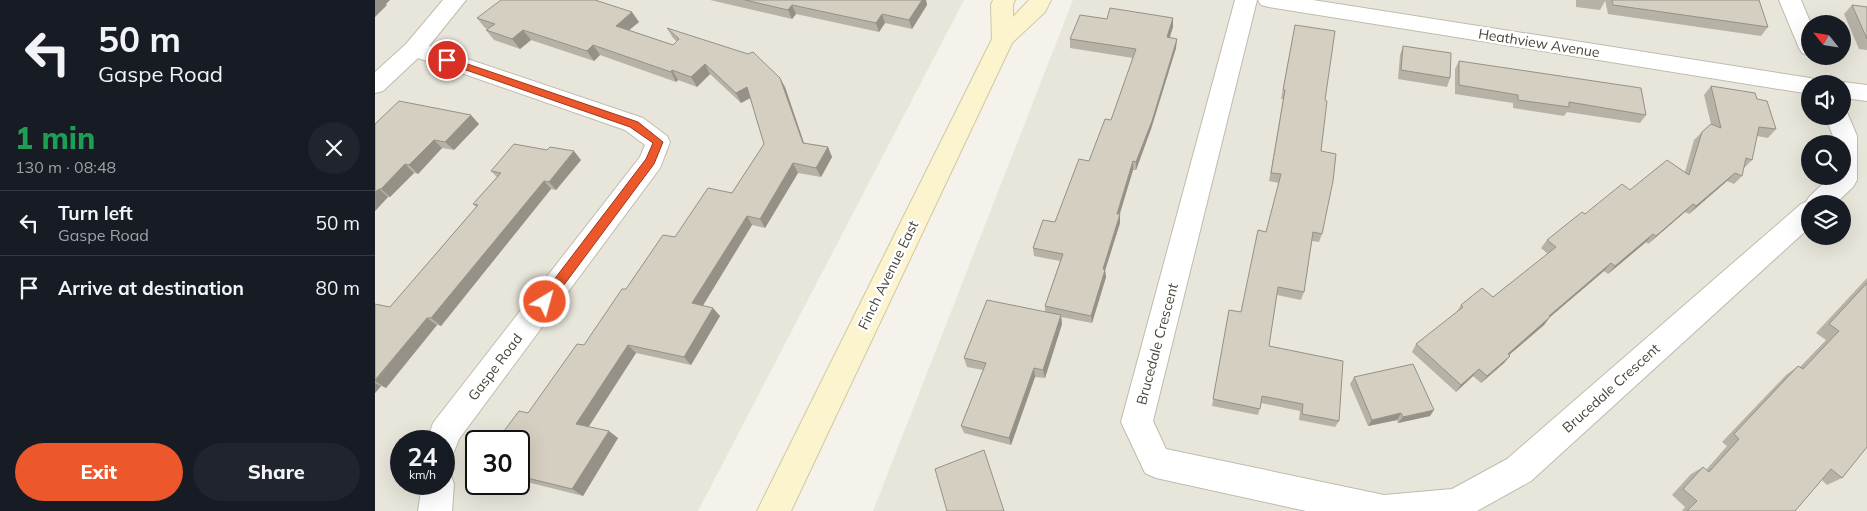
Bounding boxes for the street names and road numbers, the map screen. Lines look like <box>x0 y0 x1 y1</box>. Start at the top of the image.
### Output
street label: Heathview Avenue <box>1477 25 1601 61</box>
street label: Finch Avenue East <box>854 218 922 332</box>
street label: Brucedale Crescent <box>1132 281 1182 407</box>
street label: Gaspe Road <box>464 330 526 404</box>
street label: Brucedale Crescent <box>1558 339 1664 437</box>

